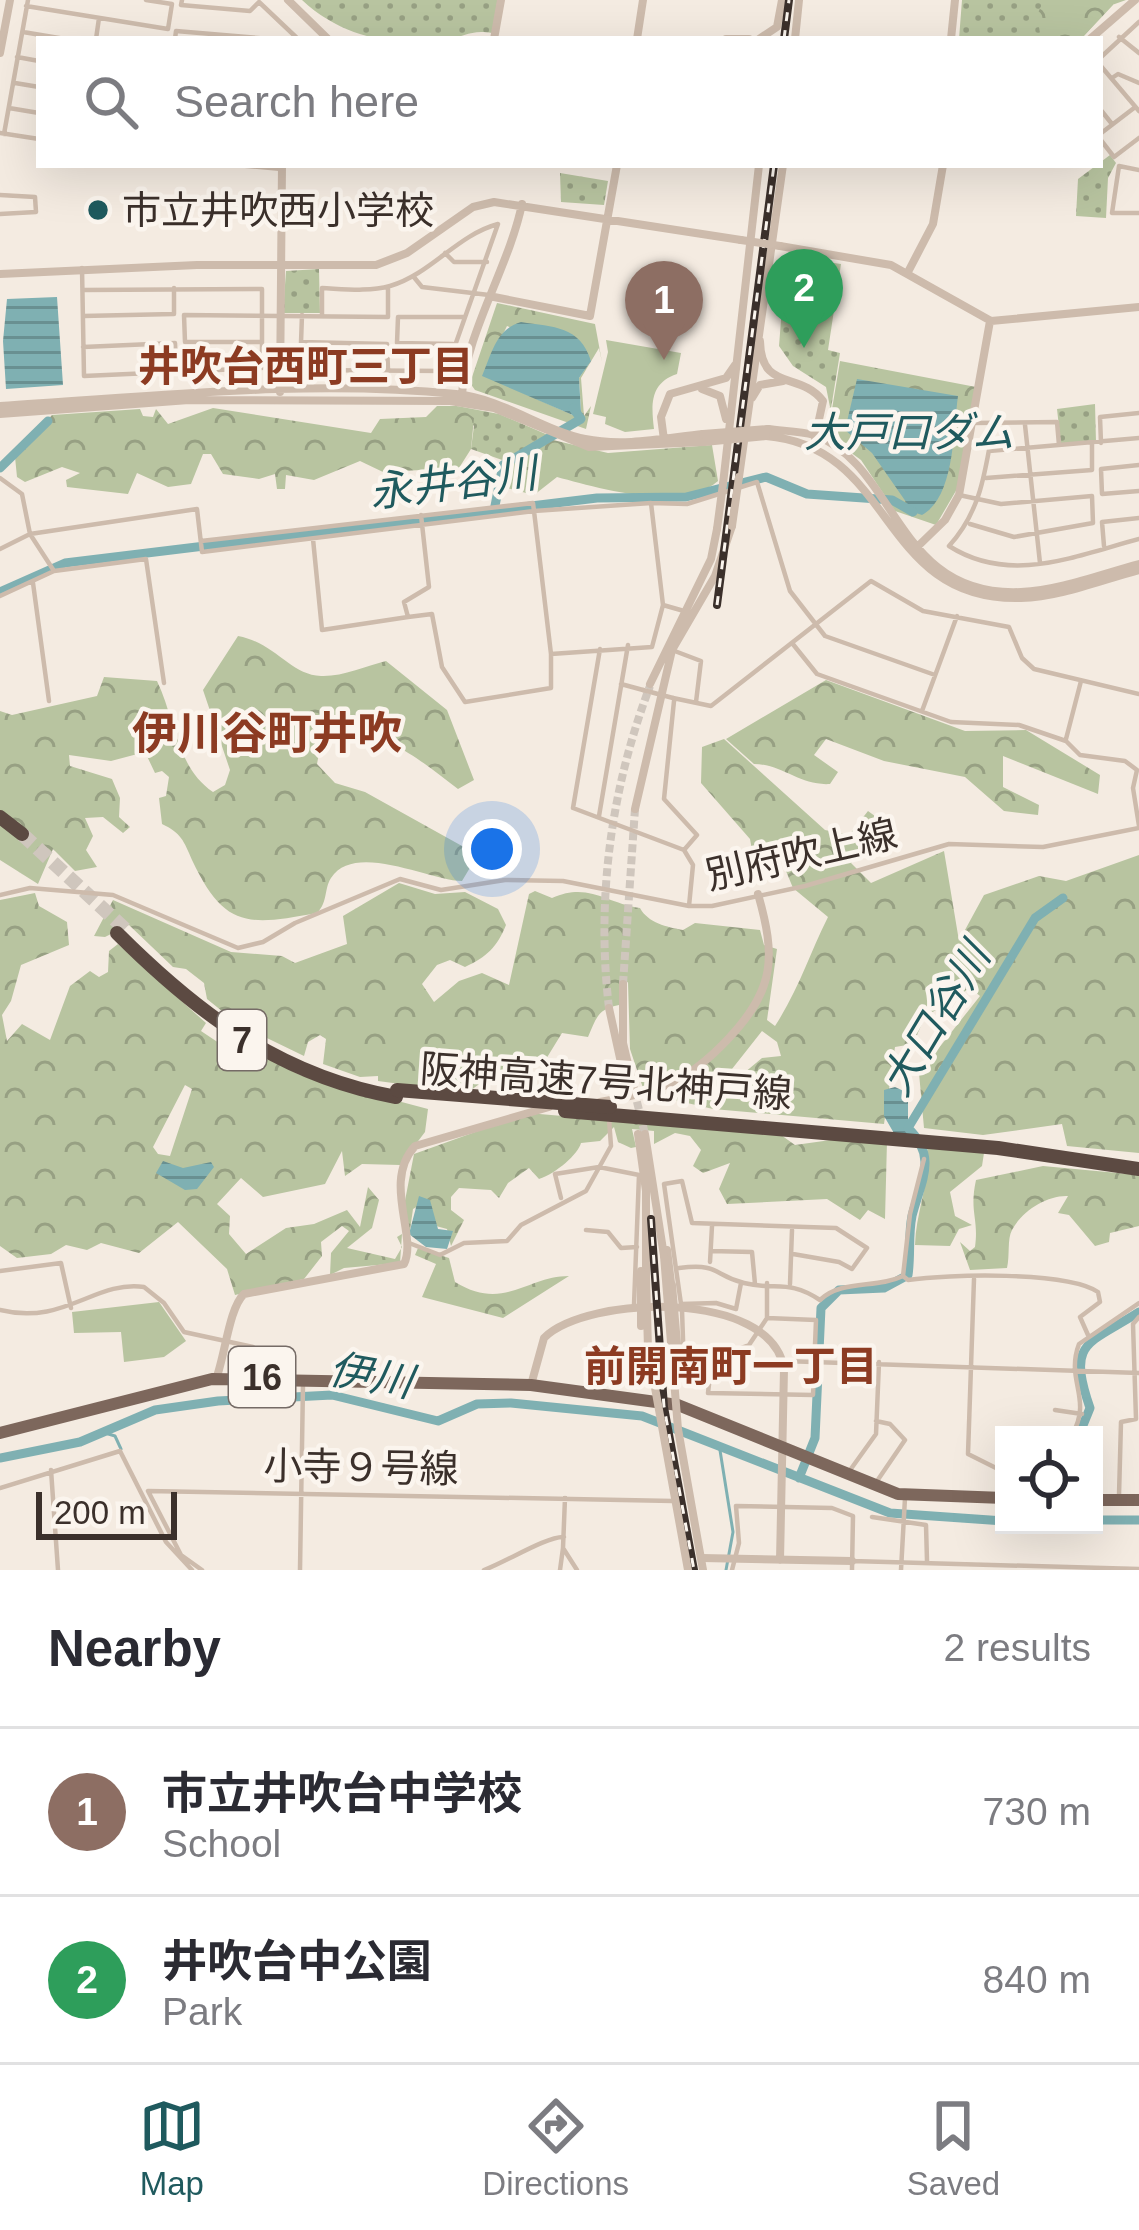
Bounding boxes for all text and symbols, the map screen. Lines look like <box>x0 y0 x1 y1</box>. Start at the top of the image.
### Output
search box <box>36 36 1103 168</box>
icon: search <box>78 69 144 135</box>
text: Search here <box>174 76 419 127</box>
place label: 市立井吹西小学校 <box>122 189 434 232</box>
marker: 市立井吹西小学校 <box>85 197 111 223</box>
pin: 2 <box>765 249 843 348</box>
pin: 1 <box>625 261 703 360</box>
district label: 井吹台西町三丁目 <box>138 343 474 390</box>
water label: 大戸口ダム <box>804 409 1014 456</box>
water label: 永井谷川 <box>367 448 543 516</box>
district label: 伊川谷町井吹 <box>132 708 402 759</box>
street label: 別府吹上線 <box>701 812 901 897</box>
your location <box>462 819 522 879</box>
water label: 大口谷川 <box>872 932 1001 1103</box>
road number: 7 <box>218 1010 266 1070</box>
street label: 阪神高速7号北神戸線 <box>419 1047 793 1116</box>
district label: 前開南町一丁目 <box>584 1343 878 1390</box>
water label: 伊川 <box>325 1345 420 1407</box>
road number: 16 <box>229 1347 295 1407</box>
map controls <box>995 1426 1103 1534</box>
button: locate <box>995 1426 1103 1534</box>
street label: 小寺９号線 <box>263 1444 459 1491</box>
scale bar <box>36 1486 177 1539</box>
text: 200 m <box>54 1494 146 1531</box>
text: Nearby <box>48 1620 221 1677</box>
text: 2 results <box>944 1626 1091 1669</box>
text: 市立井吹台中学校 <box>162 1768 522 1819</box>
text: 1 <box>76 1790 98 1833</box>
text: 730 m <box>983 1790 1091 1833</box>
text: School <box>162 1822 281 1865</box>
text: 井吹台中公園 <box>162 1936 432 1987</box>
text: 2 <box>76 1958 98 2001</box>
text: 840 m <box>983 1958 1091 2001</box>
text: Park <box>162 1990 242 2033</box>
tab: Map <box>139 2093 205 2203</box>
tab: Directions <box>482 2093 629 2203</box>
tab: Saved <box>907 2093 1000 2203</box>

